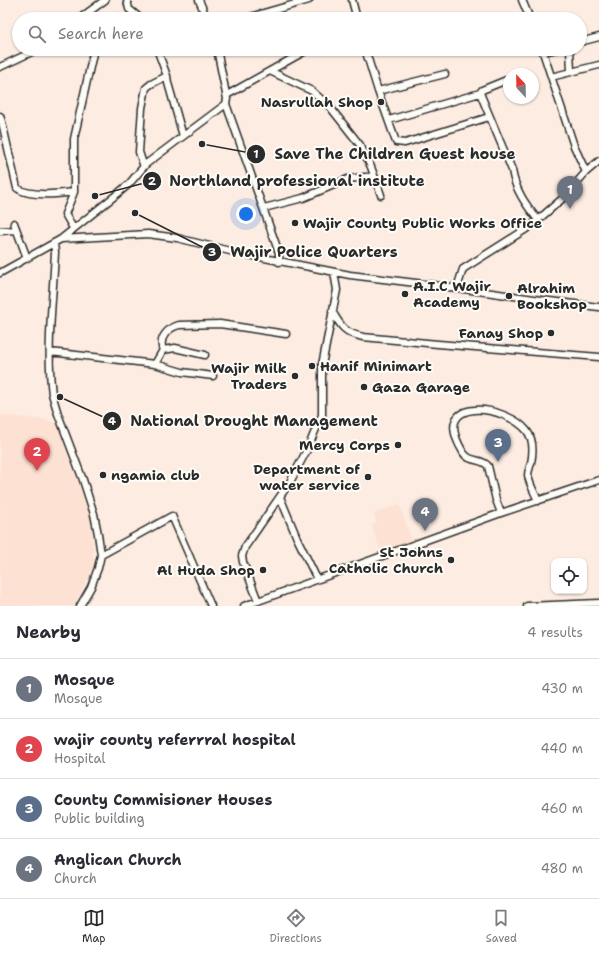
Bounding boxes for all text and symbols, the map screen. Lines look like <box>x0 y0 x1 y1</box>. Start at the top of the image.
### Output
search box <box>12 12 587 56</box>
icon: search <box>26 23 48 45</box>
text: Search here <box>58 24 144 44</box>
north arrow <box>503 68 539 104</box>
place label: Nasrullah Shop <box>261 93 373 111</box>
marker: Nasrullah Shop <box>376 97 386 107</box>
callout: Save The Children Guest house <box>246 140 524 167</box>
text: Save The Children Guest house <box>274 144 516 164</box>
text: 1 <box>253 146 259 162</box>
callout: Northland professional institute <box>142 168 433 195</box>
text: Northland professional institute <box>169 171 425 191</box>
text: 2 <box>148 173 157 189</box>
pin: 1 <box>557 176 583 209</box>
your location <box>236 204 256 224</box>
place label: Wajir County Public Works Office <box>303 214 542 232</box>
marker: Wajir County Public Works Office <box>290 218 300 228</box>
callout: Wajir Police Quarters <box>202 238 406 265</box>
text: Wajir Police Quarters <box>230 242 398 262</box>
text: 3 <box>208 244 216 260</box>
place label: A.I.C Wajir Academy <box>413 277 491 311</box>
place label: Alrahim Bookshop <box>517 279 587 313</box>
marker: A.I.C Wajir Academy <box>400 289 410 299</box>
marker: Alrahim Bookshop <box>504 291 514 301</box>
place label: Fanay Shop <box>459 324 543 342</box>
marker: Fanay Shop <box>546 328 556 338</box>
place label: Hanif Minimart <box>320 357 432 375</box>
place label: Wajir Milk Traders <box>211 359 287 393</box>
marker: Hanif Minimart <box>307 361 317 371</box>
marker: Wajir Milk Traders <box>290 371 300 381</box>
place label: Gaza Garage <box>372 378 470 396</box>
marker: Gaza Garage <box>359 382 369 392</box>
callout: National Drought Management <box>102 407 386 434</box>
text: National Drought Management <box>130 411 378 431</box>
text: 4 <box>108 413 117 429</box>
pin: 3 <box>485 429 511 462</box>
place label: Mercy Corps <box>299 436 390 454</box>
pin: 2 <box>24 438 50 471</box>
marker: Mercy Corps <box>393 440 403 450</box>
place label: Department of water service <box>253 460 360 494</box>
place label: ngamia club <box>111 466 200 484</box>
marker: ngamia club <box>98 470 108 480</box>
marker: Department of water service <box>363 472 373 482</box>
pin: 4 <box>412 498 438 531</box>
place label: St Johns Catholic Church <box>329 543 443 577</box>
marker: St Johns Catholic Church <box>446 555 456 565</box>
map controls <box>551 558 587 594</box>
button: locate <box>551 558 587 594</box>
place label: Al Huda Shop <box>157 561 255 579</box>
marker: Al Huda Shop <box>258 565 268 575</box>
text: Nearby <box>16 621 81 643</box>
text: 4 results <box>527 624 583 641</box>
text: Mosque <box>54 670 115 690</box>
text: 1 <box>26 680 32 697</box>
text: 430 m <box>541 680 583 697</box>
text: Mosque <box>54 690 103 707</box>
text: wajir county referrral hospital <box>54 730 296 750</box>
text: 2 <box>24 740 34 757</box>
text: 440 m <box>541 740 583 757</box>
text: Hospital <box>54 750 105 767</box>
text: County Commisioner Houses <box>54 790 272 810</box>
text: 3 <box>24 800 34 817</box>
text: 460 m <box>541 800 583 817</box>
text: Public building <box>54 810 145 827</box>
text: Anglican Church <box>54 850 182 870</box>
text: 4 <box>24 860 34 877</box>
text: 480 m <box>541 860 583 877</box>
text: Church <box>54 870 97 887</box>
tab: Map <box>82 907 106 946</box>
tab: Directions <box>269 907 322 946</box>
tab: Saved <box>486 907 517 946</box>

